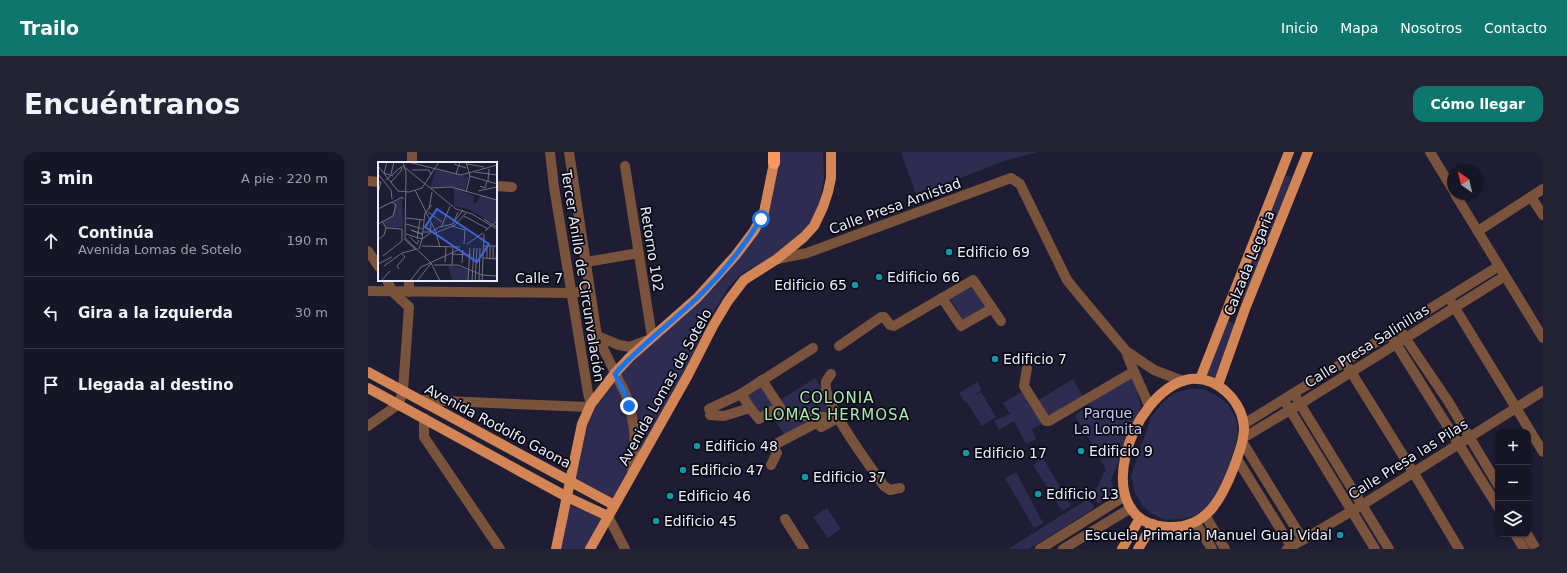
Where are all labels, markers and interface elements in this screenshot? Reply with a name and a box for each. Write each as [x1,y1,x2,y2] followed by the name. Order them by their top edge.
[20,17,79,39] text: Trailo
[1281,20,1318,36] text: Inicio
[1340,20,1378,36] text: Mapa
[1400,20,1462,36] text: Nosotros
[1484,20,1547,36] text: Contacto
[1413,86,1543,122] button: Cómo llegar
[24,88,240,121] text: Encuéntranos
[378,162,497,281] inset map
[1447,164,1483,200] north arrow
[40,168,93,188] text: 3 min
[558,168,608,383] street label: Tercer Anillo de Circunvalación
[241,171,328,186] text: A pie · 220 m
[827,175,963,237] street label: Calle Presa Amistad
[637,205,667,293] street label: Retorno 102
[1221,208,1277,318] street label: Calzada Legaria
[752,210,770,228] route start
[78,224,154,242] text: Continúa
[40,230,62,252] icon: ahead
[286,233,328,248] text: 190 m
[78,242,242,257] text: Avenida Lomas de Sotelo
[957,244,1030,260] place label: Edificio 69
[944,247,954,257] marker: Edificio 69
[887,269,960,285] place label: Edificio 66
[515,270,563,286] street label: Calle 7
[874,272,884,282] marker: Edificio 66
[774,277,847,293] place label: Edificio 65
[850,280,860,290] marker: Edificio 65
[1302,301,1432,391] street label: Calle Presa Salinillas
[40,302,62,324] icon: left
[78,304,233,322] text: Gira a la izquierda
[295,305,328,320] text: 30 m
[615,306,715,468] street label: Avenida Lomas de Sotelo
[1003,351,1067,367] place label: Edificio 7
[990,354,1000,364] marker: Edificio 7
[40,374,62,396] icon: arrive
[78,376,233,394] text: Llegada al destino
[422,381,574,471] street label: Avenida Rodolfo Gaona
[764,389,910,424] district label: COLONIA LOMAS HERMOSA
[620,397,638,415] route end
[1074,405,1142,437] park label: Parque La Lomita
[1345,416,1471,502] street label: Calle Presa las Pilas
[1495,429,1531,537] map controls
[1495,429,1531,465] button: +
[705,438,778,454] place label: Edificio 48
[692,441,702,451] marker: Edificio 48
[1089,443,1153,459] place label: Edificio 9
[974,445,1047,461] place label: Edificio 17
[1076,446,1086,456] marker: Edificio 9
[961,448,971,458] marker: Edificio 17
[691,462,764,478] place label: Edificio 47
[678,465,688,475] marker: Edificio 47
[1495,465,1531,501] button: −
[813,469,886,485] place label: Edificio 37
[800,472,810,482] marker: Edificio 37
[1046,486,1119,502] place label: Edificio 13
[678,488,751,504] place label: Edificio 46
[1033,489,1043,499] marker: Edificio 13
[665,491,675,501] marker: Edificio 46
[1495,501,1531,537] button: layers
[664,513,737,529] place label: Edificio 45
[651,516,661,526] marker: Edificio 45
[1085,527,1332,543] place label: Escuela Primaria Manuel Gual Vidal
[1335,530,1345,540] marker: Escuela Primaria Manuel Gual Vidal

